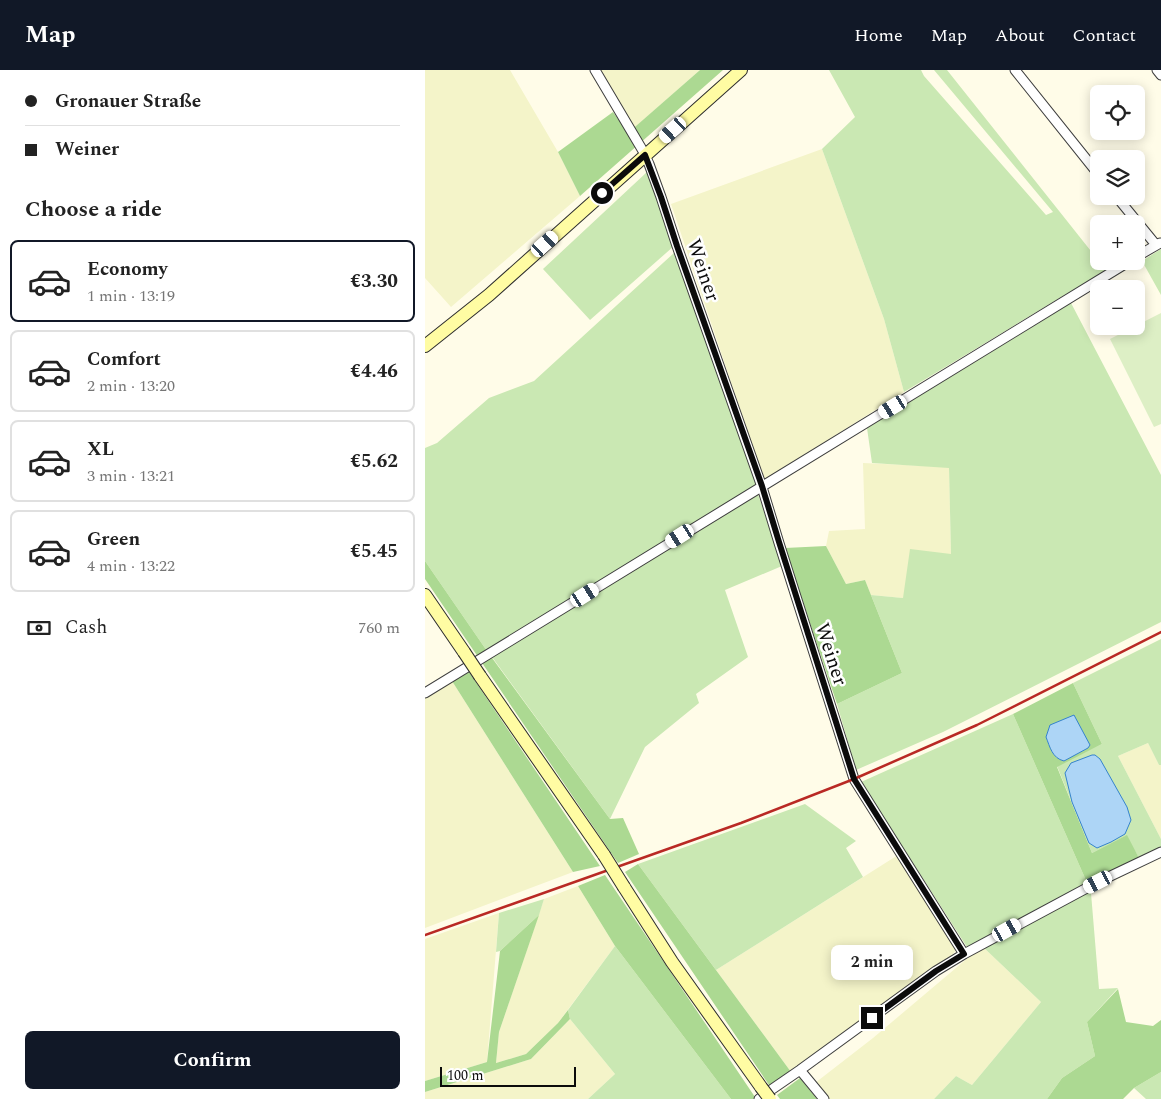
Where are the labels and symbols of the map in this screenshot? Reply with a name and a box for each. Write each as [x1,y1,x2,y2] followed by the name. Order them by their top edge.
[656,114,689,146] car
[591,182,613,204] route start
[528,228,561,260] car
[678,235,728,306] street label: Weiner
[876,393,909,421] car
[663,522,696,550] car
[568,581,601,609] car
[807,619,855,690] street label: Weiner
[1081,869,1114,895] car
[990,916,1023,944] car
[831,946,913,980] callout: 2 min
[861,1007,883,1029] route end
[440,1064,576,1087] scale bar

